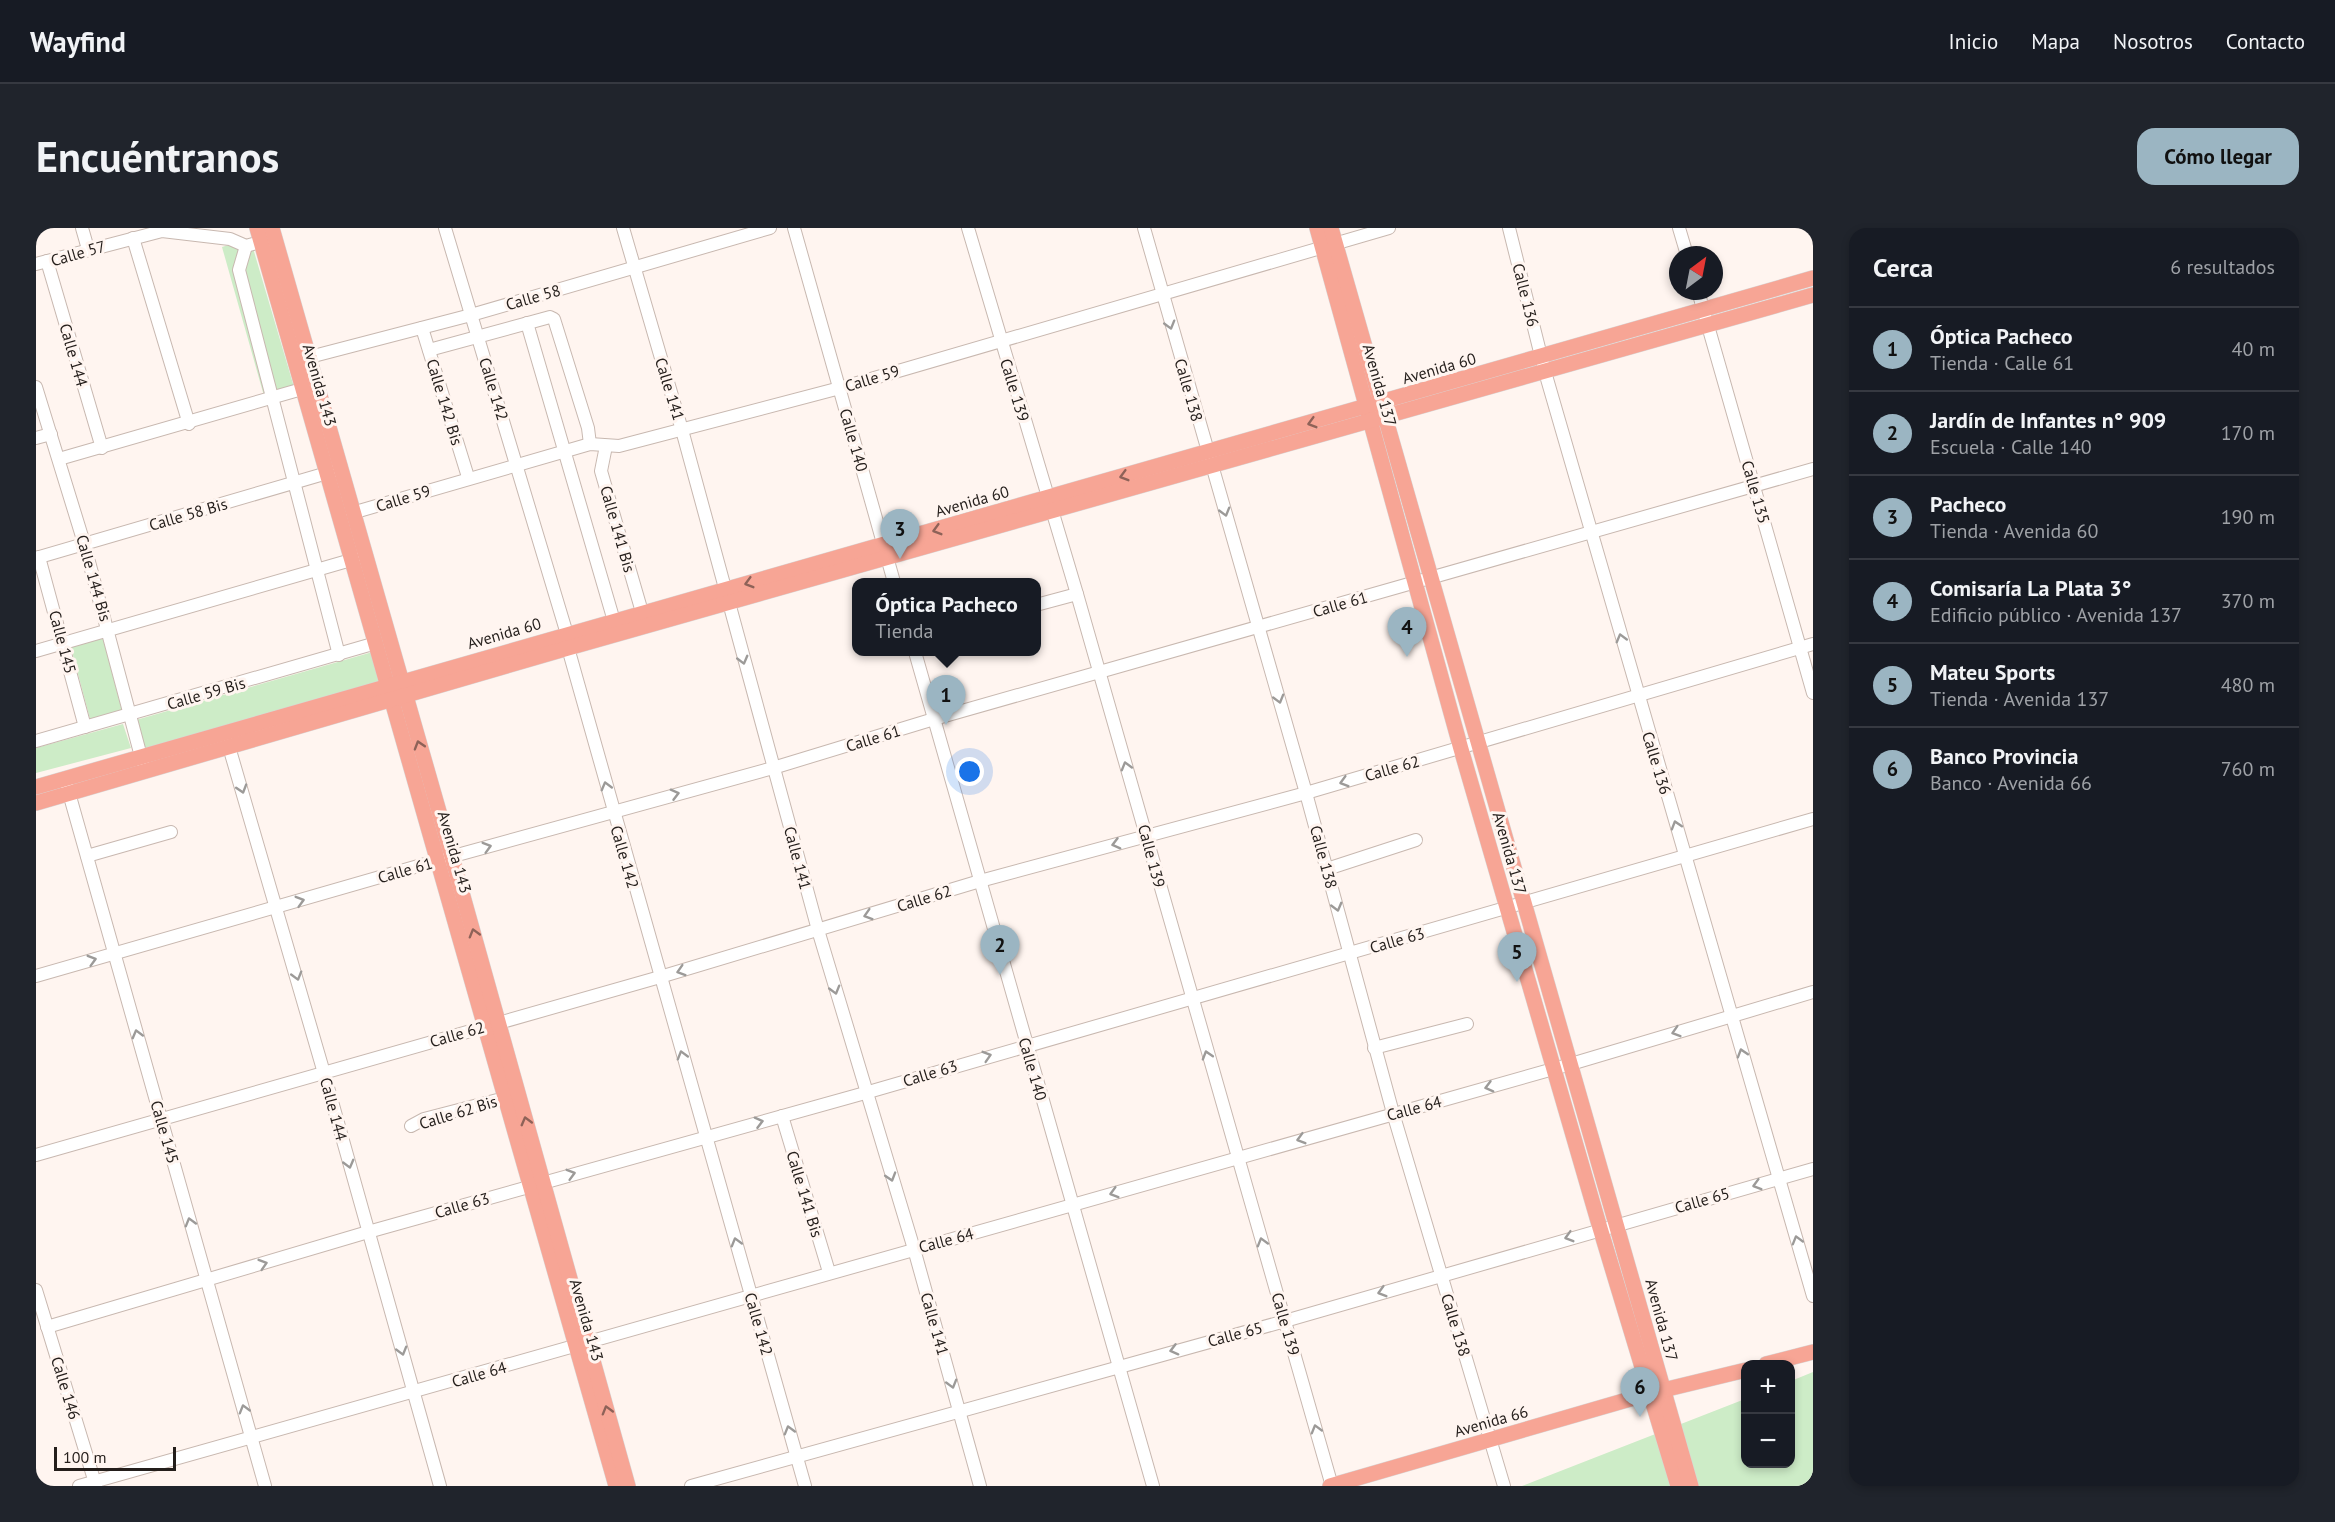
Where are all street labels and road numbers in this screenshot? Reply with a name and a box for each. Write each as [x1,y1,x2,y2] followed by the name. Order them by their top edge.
[48,236,108,270] street label: Calle 57
[1508,261,1544,329] street label: Calle 136
[503,280,563,314] street label: Calle 58
[55,321,93,389] street label: Calle 144
[299,342,341,428] street label: Avenida 143
[1359,342,1401,428] street label: Avenida 137
[1400,348,1478,388] street label: Avenida 60
[475,355,513,423] street label: Calle 142
[651,355,689,423] street label: Calle 141
[422,356,468,448] street label: Calle 142 Bis
[996,356,1034,424] street label: Calle 139
[1170,356,1208,424] street label: Calle 138
[842,360,902,396] street label: Calle 59
[835,406,873,474] street label: Calle 140
[1737,458,1775,526] street label: Calle 135
[373,480,433,516] street label: Calle 59
[933,481,1011,521] street label: Avenida 60
[596,483,640,575] street label: Calle 141 Bis
[146,493,230,535] street label: Calle 58 Bis
[72,532,116,624] street label: Calle 144 Bis
[1310,587,1370,621] street label: Calle 61
[45,608,81,676] street label: Calle 145
[465,613,543,653] street label: Avenida 60
[164,672,248,714] street label: Calle 59 Bis
[843,720,903,756] street label: Calle 61
[1638,729,1676,797] street label: Calle 136
[1362,751,1422,785] street label: Calle 62
[434,809,476,895] street label: Avenida 143
[1489,810,1531,896] street label: Avenida 137
[1134,822,1170,890] street label: Calle 139
[606,823,644,891] street label: Calle 142
[1306,823,1342,891] street label: Calle 138
[780,824,816,892] street label: Calle 141
[375,853,435,887] street label: Calle 61
[894,880,954,916] street label: Calle 62
[1367,923,1427,957] street label: Calle 63
[427,1017,487,1051] street label: Calle 62
[1014,1035,1052,1103] street label: Calle 140
[900,1055,960,1091] street label: Calle 63
[316,1075,352,1143] street label: Calle 144
[417,1091,500,1133] street label: Calle 62 Bis
[1384,1091,1444,1125] street label: Calle 64
[146,1098,184,1166] street label: Calle 145
[782,1148,828,1240] street label: Calle 141 Bis
[1672,1183,1732,1217] street label: Calle 65
[432,1188,492,1222] street label: Calle 63
[916,1223,976,1257] street label: Calle 64
[566,1277,608,1363] street label: Avenida 143
[1641,1277,1683,1363] street label: Avenida 137
[740,1290,778,1358] street label: Calle 142
[916,1290,954,1358] street label: Calle 141
[1267,1290,1305,1358] street label: Calle 139
[1437,1291,1475,1359] street label: Calle 138
[1205,1317,1265,1351] street label: Calle 65
[47,1354,85,1422] street label: Calle 146
[449,1357,509,1391] street label: Calle 64
[1452,1401,1530,1441] street label: Avenida 66

